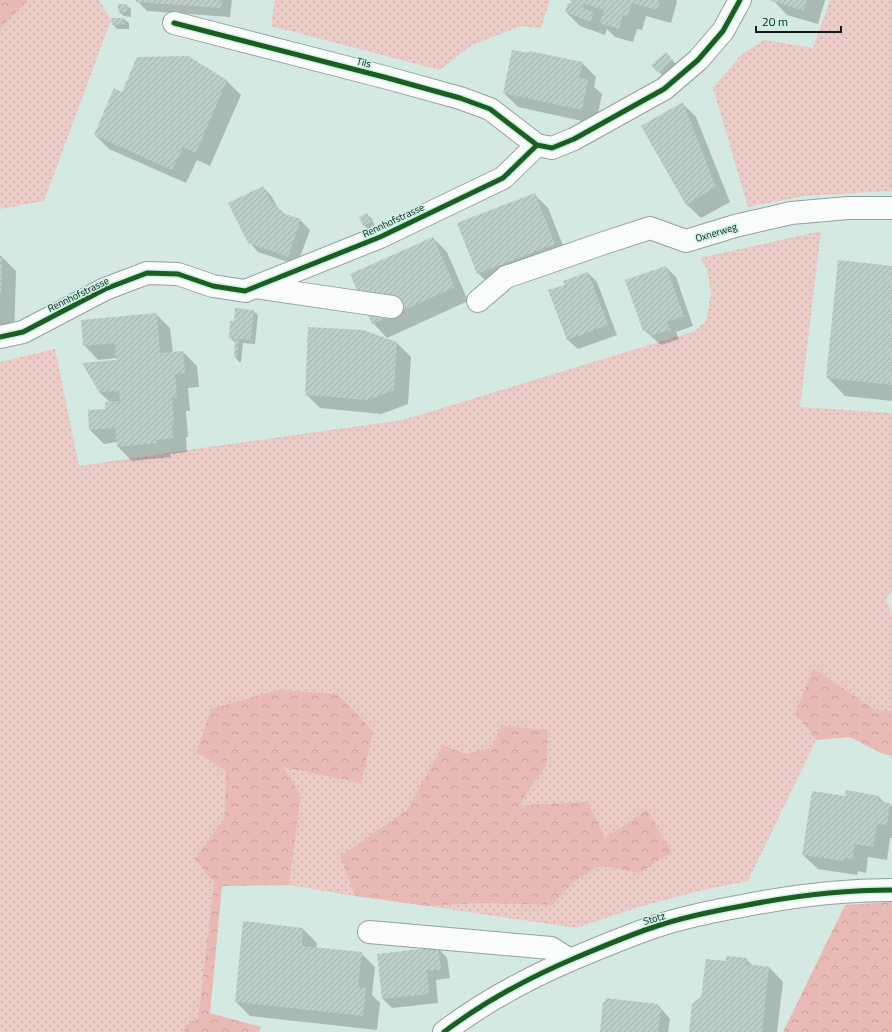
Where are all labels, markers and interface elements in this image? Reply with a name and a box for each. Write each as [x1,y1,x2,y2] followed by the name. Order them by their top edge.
[756,8,841,34] scale bar
[762,12,788,31] text: 20 m
[355,53,373,72] street label: Tils
[360,200,427,241] street label: Rennhofstrasse
[694,219,739,246] street label: Oxnerweg
[45,273,112,316] street label: Rennhofstrasse
[641,908,667,929] street label: Stotz

